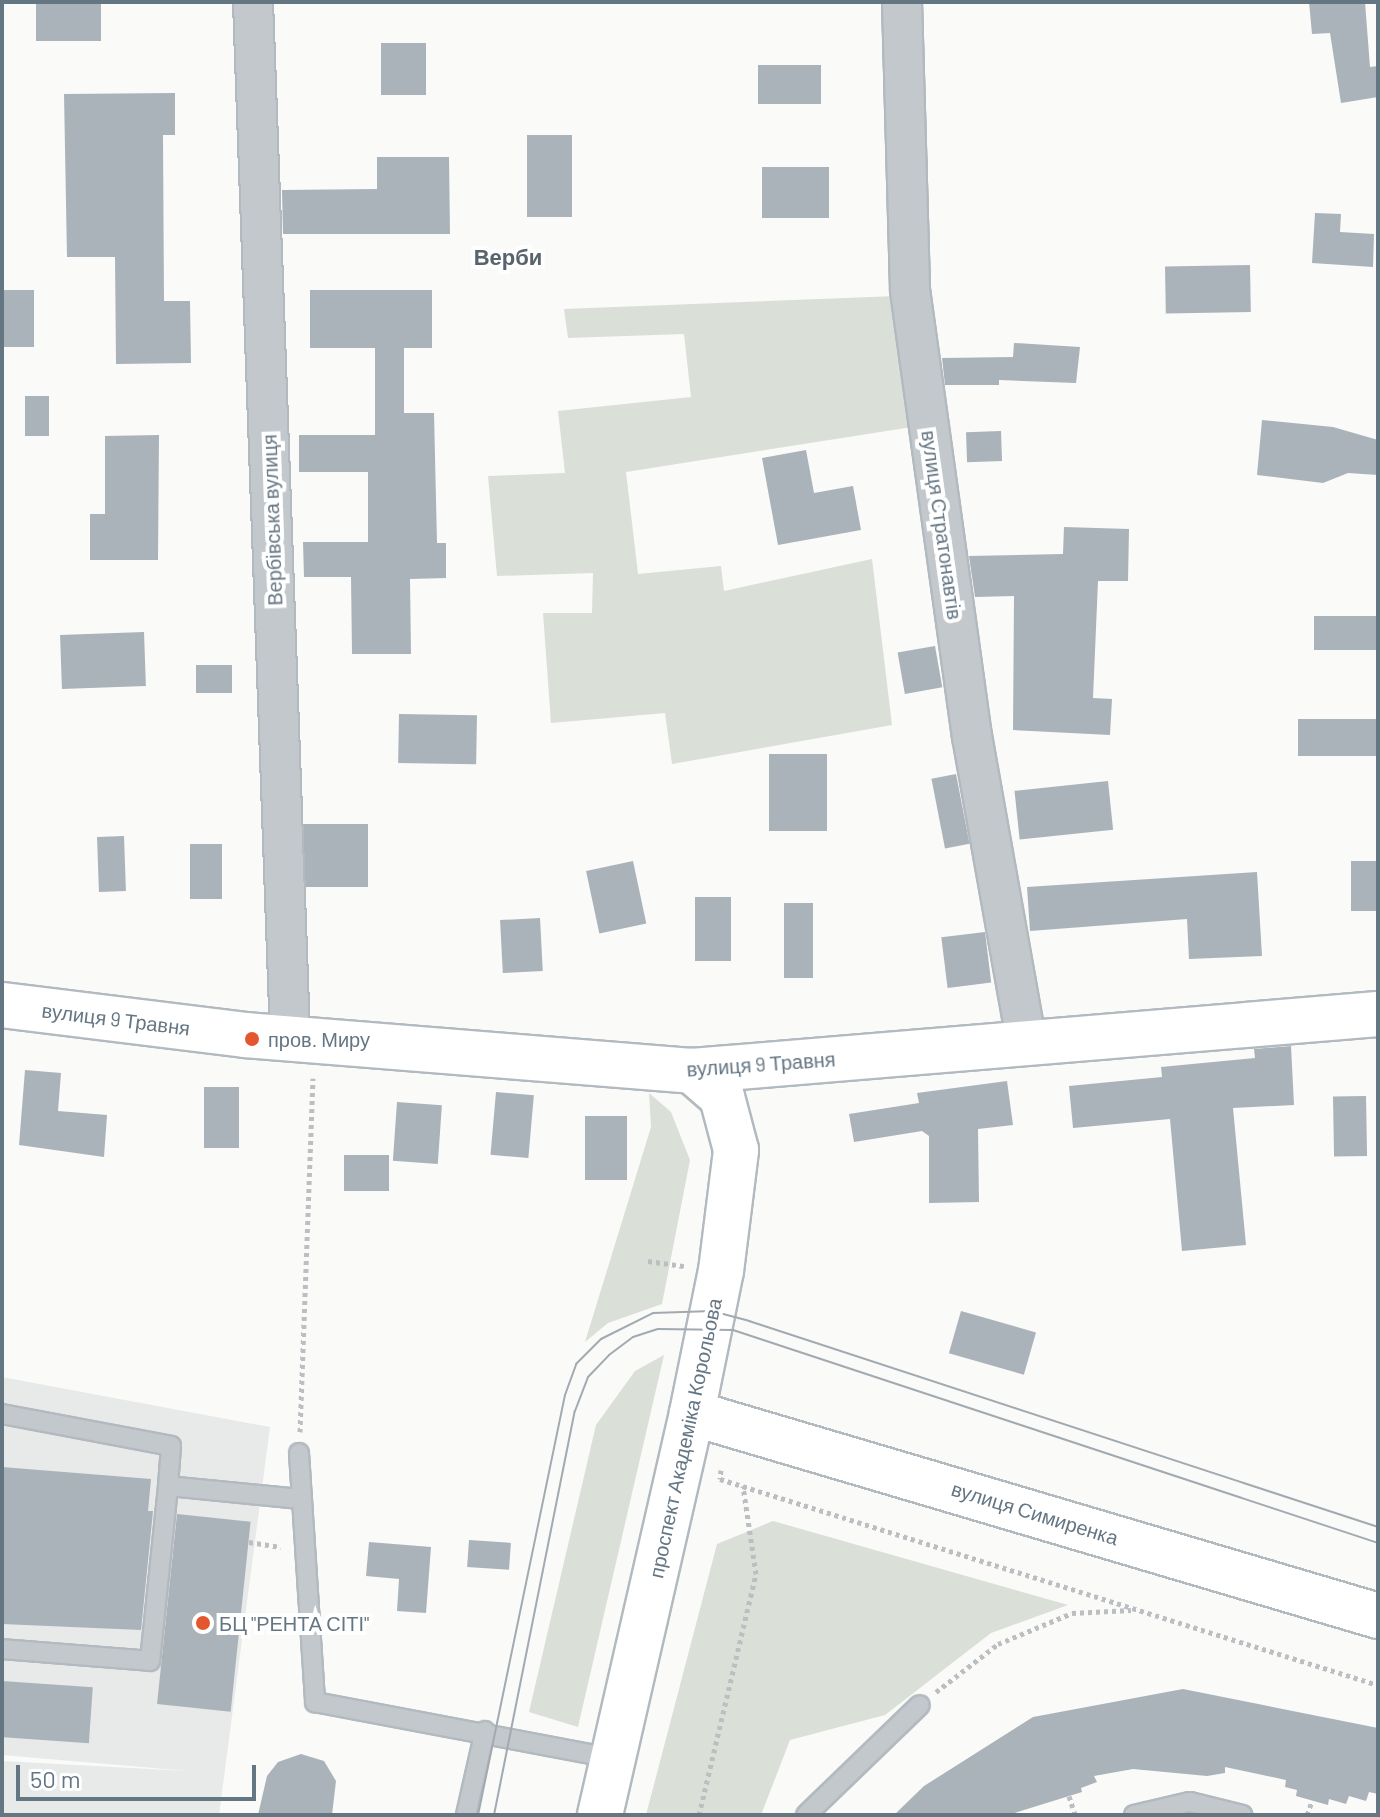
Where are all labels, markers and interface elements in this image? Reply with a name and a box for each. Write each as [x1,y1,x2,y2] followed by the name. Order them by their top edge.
[474,244,542,270] district label: Верби
[917,429,967,621] street label: вулиця Стратонавтів
[257,434,287,606] street label: Вербівська вулиця
[41,998,191,1040] street label: вулиця 9 Травня
[268,1027,370,1051] place label: пров. Миру
[243,1030,261,1048] marker: пров. Миру
[686,1047,836,1081] street label: вулиця 9 Травня
[644,1296,726,1580] street label: проспект Академіка Корольова
[949,1476,1121,1550] street label: вулиця Симиренка
[219,1611,369,1635] place label: БЦ "РЕНТА СІТІ"
[194,1614,212,1632] marker: БЦ "РЕНТА СІТІ"
[20,1749,260,1799] scale bar
[30,1764,81,1793] text: 50 m

